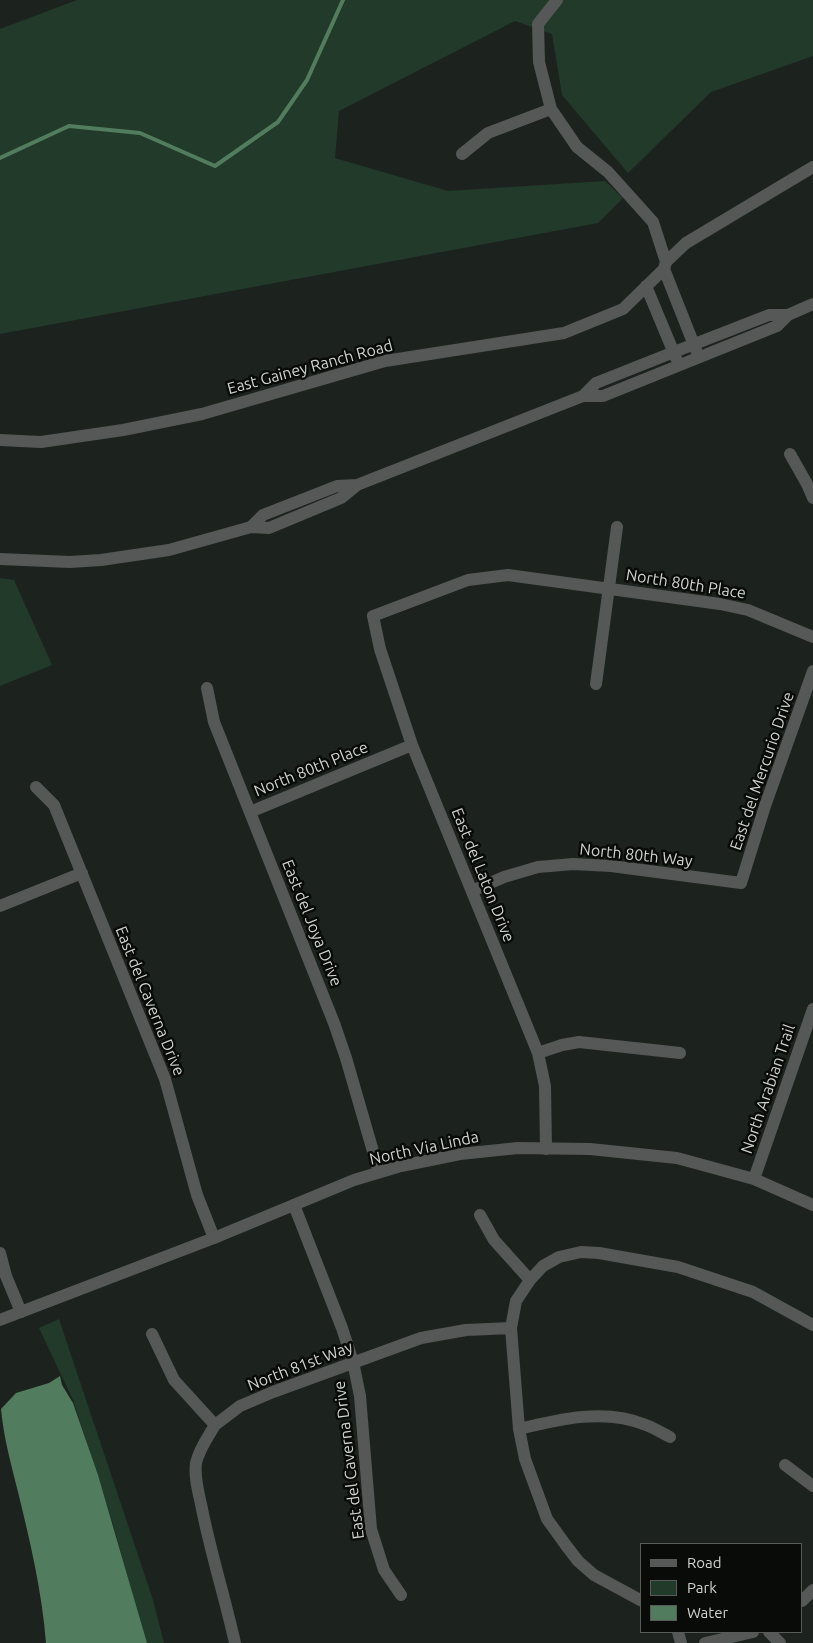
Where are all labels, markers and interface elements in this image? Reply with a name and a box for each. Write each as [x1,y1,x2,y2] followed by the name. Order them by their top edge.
[225,336,395,398] street label: East Gainey Ranch Road
[625,565,747,603] street label: North 80th Place
[726,689,798,853] street label: East del Mercurio Drive
[251,737,371,801] street label: North 80th Place
[447,805,519,945] street label: East del Laton Drive
[579,840,693,870] street label: North 80th Way
[278,857,346,989] street label: East del Joya Drive
[111,923,189,1079] street label: East del Caverna Drive
[737,1022,799,1156] street label: North Arabian Trail
[368,1127,480,1169] street label: North Via Linda
[245,1337,355,1395] street label: North 81st Way
[330,1380,368,1540] street label: East del Caverna Drive
[640,1543,803,1633] legend
[687,1554,722,1571] text: Road
[687,1579,717,1596] text: Park
[687,1604,728,1621] text: Water

